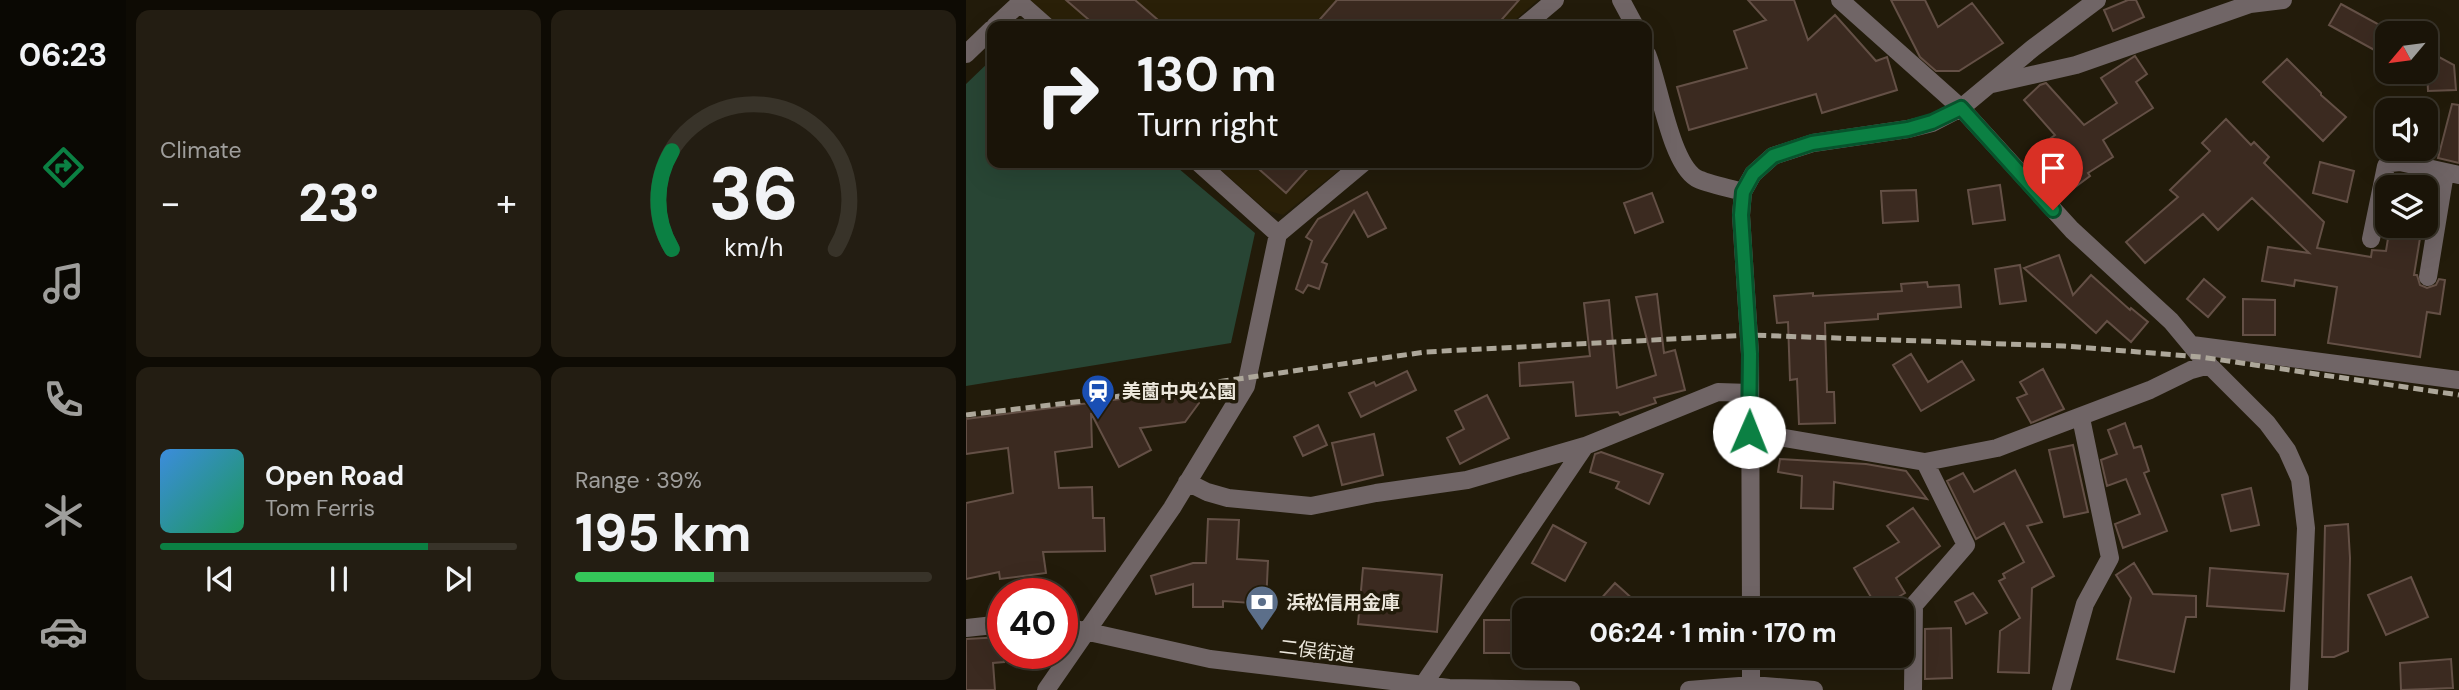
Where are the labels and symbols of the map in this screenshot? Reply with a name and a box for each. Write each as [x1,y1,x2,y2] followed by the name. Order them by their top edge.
[2375,21,2438,84] north arrow
[2023,138,2083,210] pin
[1079,372,1117,421] station icon: 美薗中央公園
[1122,379,1236,404] place label: 美薗中央公園
[1712,395,1786,469] position arrow
[987,578,1078,669] speed limit sign: 40
[1243,583,1281,632] bank icon: 浜松信用金庫
[1286,590,1400,615] place label: 浜松信用金庫
[1278,634,1356,668] street label: 二俣街道

